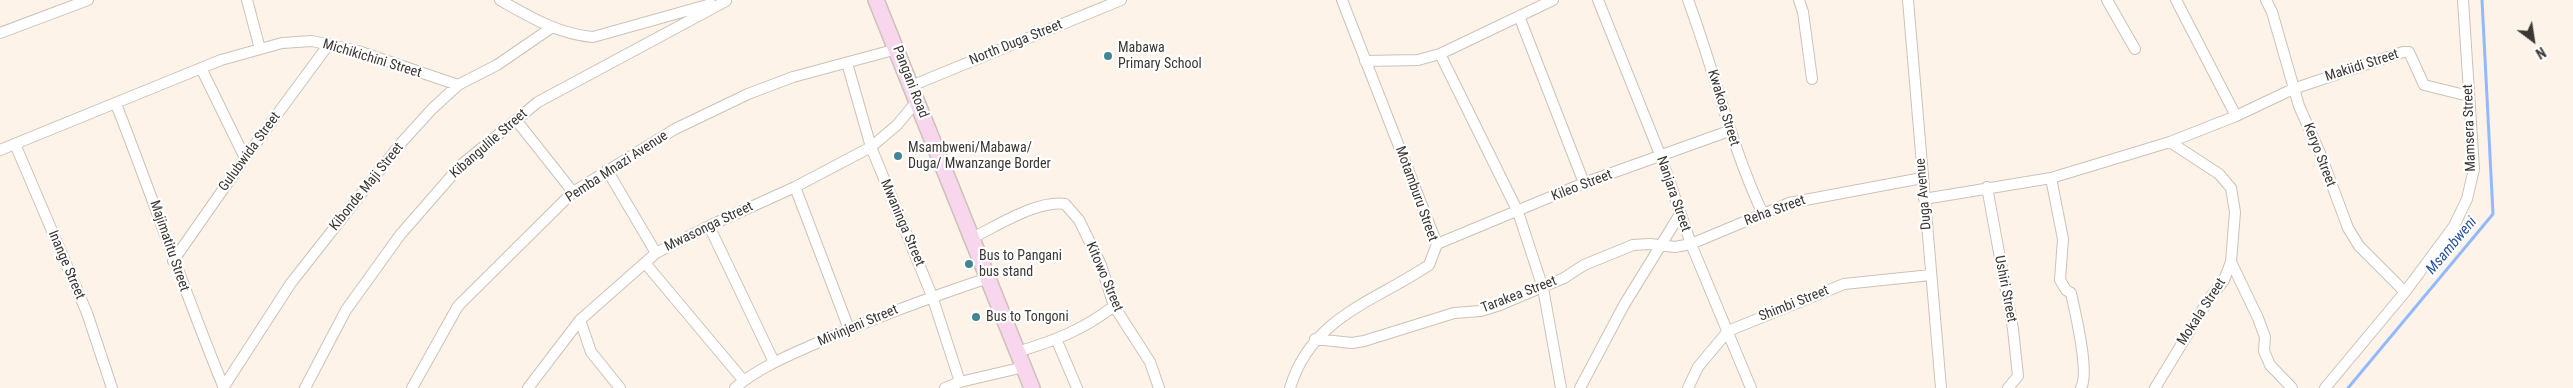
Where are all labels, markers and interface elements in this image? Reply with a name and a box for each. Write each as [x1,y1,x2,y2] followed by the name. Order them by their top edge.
[2508,15,2558,65] north arrow
[967,17,1065,69] street label: North Duga Street
[321,36,423,82] street label: Michikichini Street
[1118,40,1202,72] place label: Mabawa Primary School
[889,43,931,121] street label: Pangani Road
[2533,44,2549,62] text: N
[2323,46,2401,86] street label: Makiidi Street
[1102,50,1114,62] marker: Mabawa Primary School
[1703,68,1743,148] street label: Kwakoa Street
[2460,84,2480,172] street label: Mamsera Street
[447,106,531,182] street label: Kibangulile Street
[216,109,284,195] street label: Gulubwida Street
[2299,121,2339,189] street label: Keryo Street
[563,128,671,206] street label: Pemba Mnazi Avenue
[327,140,407,234] street label: Kibonde Maji Street
[908,140,1051,172] place label: Msambweni/Mabawa/ Duga/ Mwanzange Border
[1391,144,1441,244] street label: Motamburu Street
[892,150,904,162] marker: Msambweni/Mabawa/ Duga/ Mwanzange Border
[1652,154,1694,234] street label: Nanjara Street
[1912,157,1936,231] street label: Duga Avenue
[1549,167,1615,205] street label: Kileo Street
[876,177,928,269] street label: Mwaninga Street
[1742,192,1808,230] street label: Reha Street
[146,198,192,294] street label: Majimatitu Street
[662,198,756,256] street label: Mwasonga Street
[2423,214,2481,278] water label: Msambweni
[44,228,88,302] street label: Inange Street
[1082,240,1126,314] street label: Kitowo Street
[979,248,1062,280] place label: Bus to Pangani bus stand
[1990,254,2020,324] street label: Ushiri Street
[963,258,975,270] marker: Bus to Pangani bus stand
[1479,273,1559,317] street label: Tarakea Street
[2174,275,2230,349] street label: Mokala Street
[1757,282,1831,326] street label: Shimbi Street
[815,302,901,350] street label: Mivinjeni Street
[986,309,1069,325] place label: Bus to Tongoni
[970,311,982,323] marker: Bus to Tongoni

